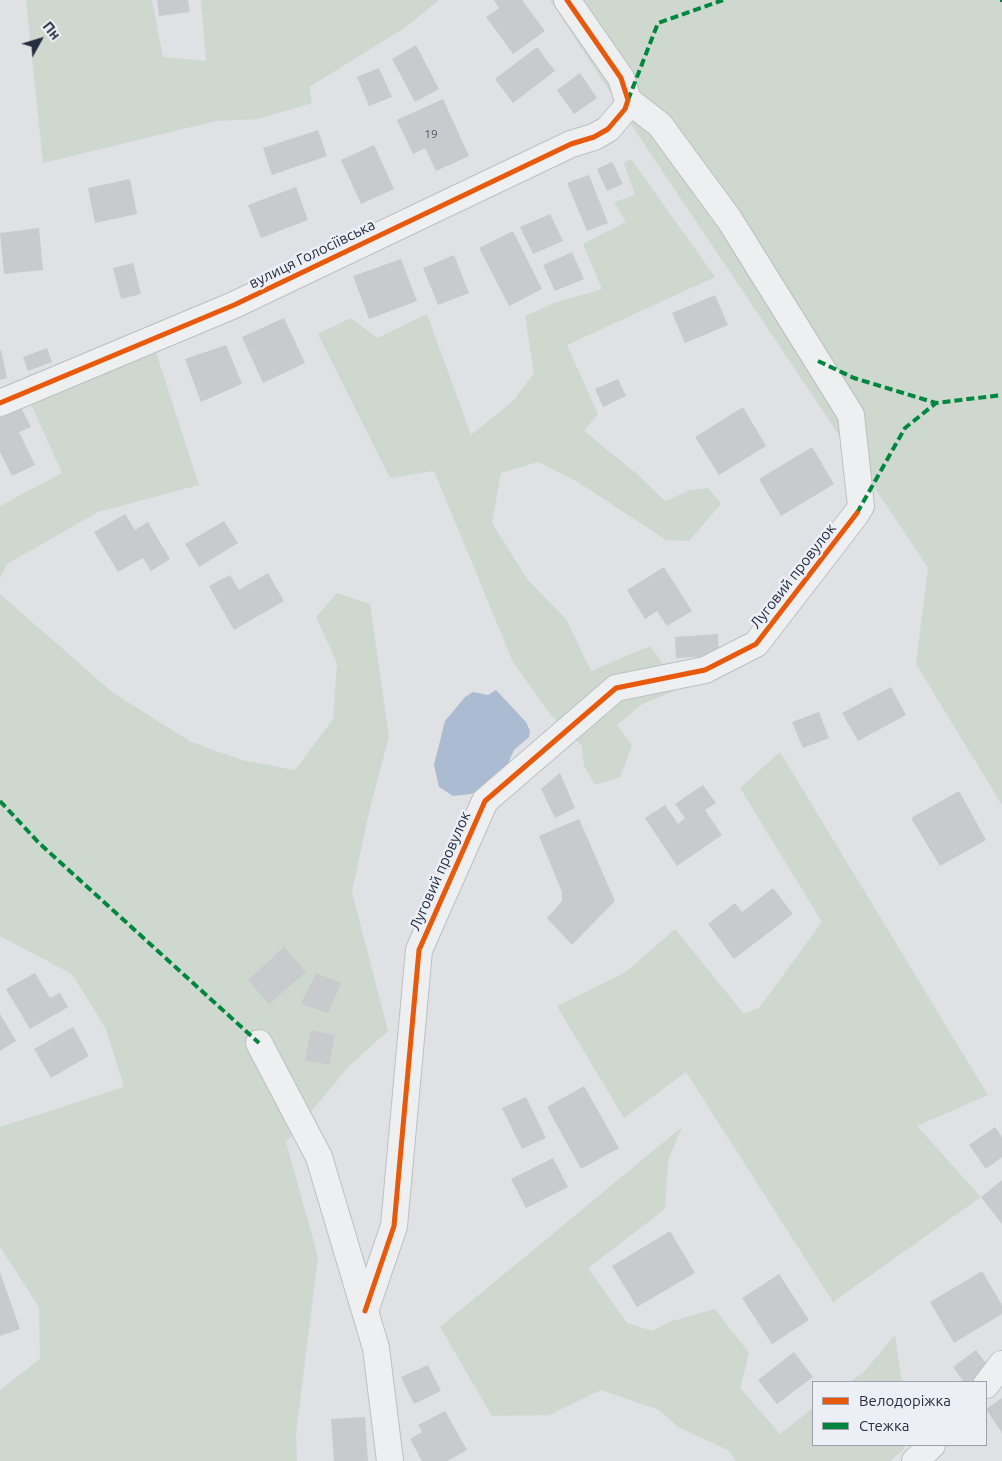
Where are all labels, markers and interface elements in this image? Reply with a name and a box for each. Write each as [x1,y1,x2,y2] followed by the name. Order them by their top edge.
[15,15,65,65] north arrow
[40,18,64,43] text: Пн
[424,127,438,141] house number: 19
[246,216,378,292] street label: вулиця Голосіївська
[746,520,840,632] street label: Луговий провулок
[406,809,474,933] street label: Луговий провулок
[812,1381,987,1446] legend
[859,1392,951,1409] text: Велодоріжка
[859,1417,909,1434] text: Стежка

